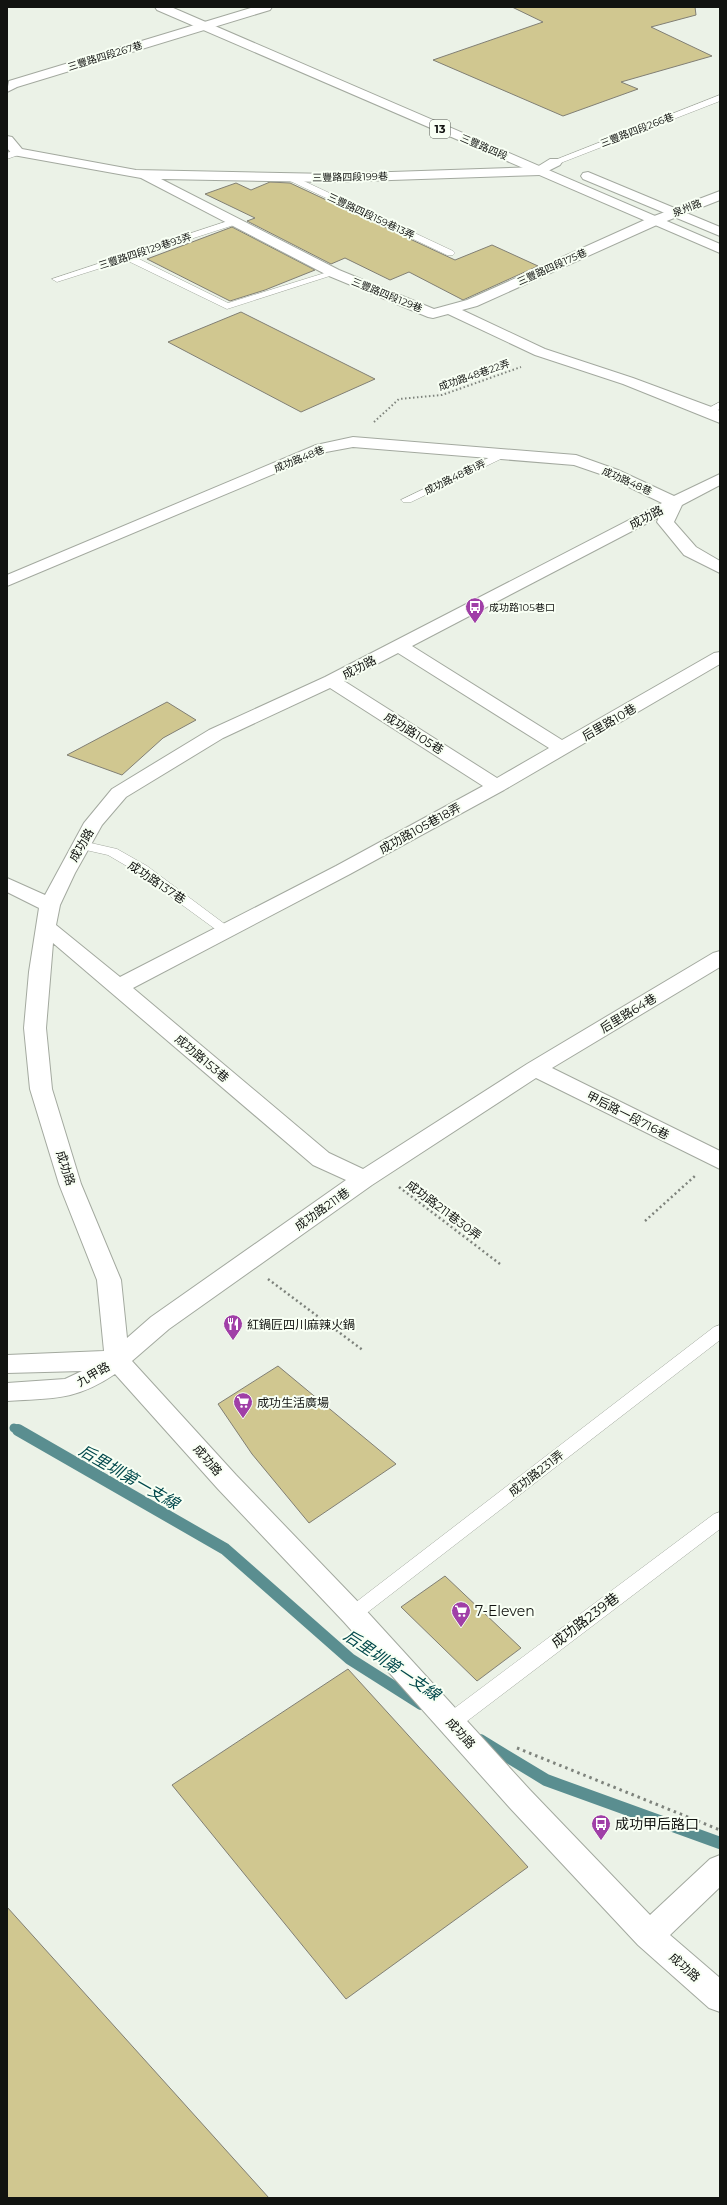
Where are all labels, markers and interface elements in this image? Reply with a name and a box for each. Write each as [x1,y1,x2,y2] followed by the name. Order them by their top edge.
[66,38,144,74] street label: 三豐路四段267巷
[598,110,676,150] street label: 三豐路四段266巷
[430,120,450,138] road number: 13
[458,131,510,163] street label: 三豐路四段
[312,170,388,184] street label: 三豐路四段199巷
[325,190,417,242] street label: 三豐路四段159巷13弄
[671,197,703,219] street label: 泉州路
[97,230,193,272] street label: 三豐路四段129巷93弄
[515,246,589,288] street label: 三豐路四段175巷
[350,275,424,315] street label: 三豐路四段129巷
[437,357,511,393] street label: 成功路48巷22弄
[272,443,326,475] street label: 成功路48巷
[422,457,488,497] street label: 成功路48巷1弄
[600,464,654,498] street label: 成功路48巷
[627,502,665,532] street label: 成功路
[464,596,486,624] bus stop icon: 成功路105巷口
[489,601,555,614] place label: 成功路105巷口
[340,652,378,682] street label: 成功路
[579,700,639,744] street label: 后里路10巷
[382,709,446,757] street label: 成功路105巷
[377,799,463,857] street label: 成功路105巷18弄
[66,826,96,864] street label: 成功路
[125,857,189,907] street label: 成功路137巷
[597,990,659,1036] street label: 后里路64巷
[172,1031,232,1085] street label: 成功路153巷
[584,1088,672,1142] street label: 甲后路一段716巷
[53,1149,79,1187] street label: 成功路
[403,1177,485,1243] street label: 成功路211巷30弄
[292,1185,352,1233] street label: 成功路211巷
[222,1313,244,1341] restaurant icon: 紅鍋匠四川麻辣火鍋
[247,1317,355,1332] place label: 紅鍋匠四川麻辣火鍋
[74,1359,112,1389] street label: 九甲路
[232,1391,254,1419] supermarket icon: 成功生活廣場
[257,1395,329,1410] place label: 成功生活廣場
[76,1441,184,1514] water label: 后里圳第一支線
[191,1441,225,1479] street label: 成功路
[505,1447,567,1499] street label: 成功路231弄
[547,1589,623,1651] street label: 成功路239巷
[450,1600,472,1628] supermarket icon: 7-Eleven
[475,1602,535,1620] place label: 7-Eleven
[340,1626,445,1705] water label: 后里圳第一支線
[443,1715,479,1751] street label: 成功路
[590,1813,612,1841] bus stop icon: 成功甲后路口
[615,1815,699,1833] place label: 成功甲后路口
[667,1949,703,1985] street label: 成功路

